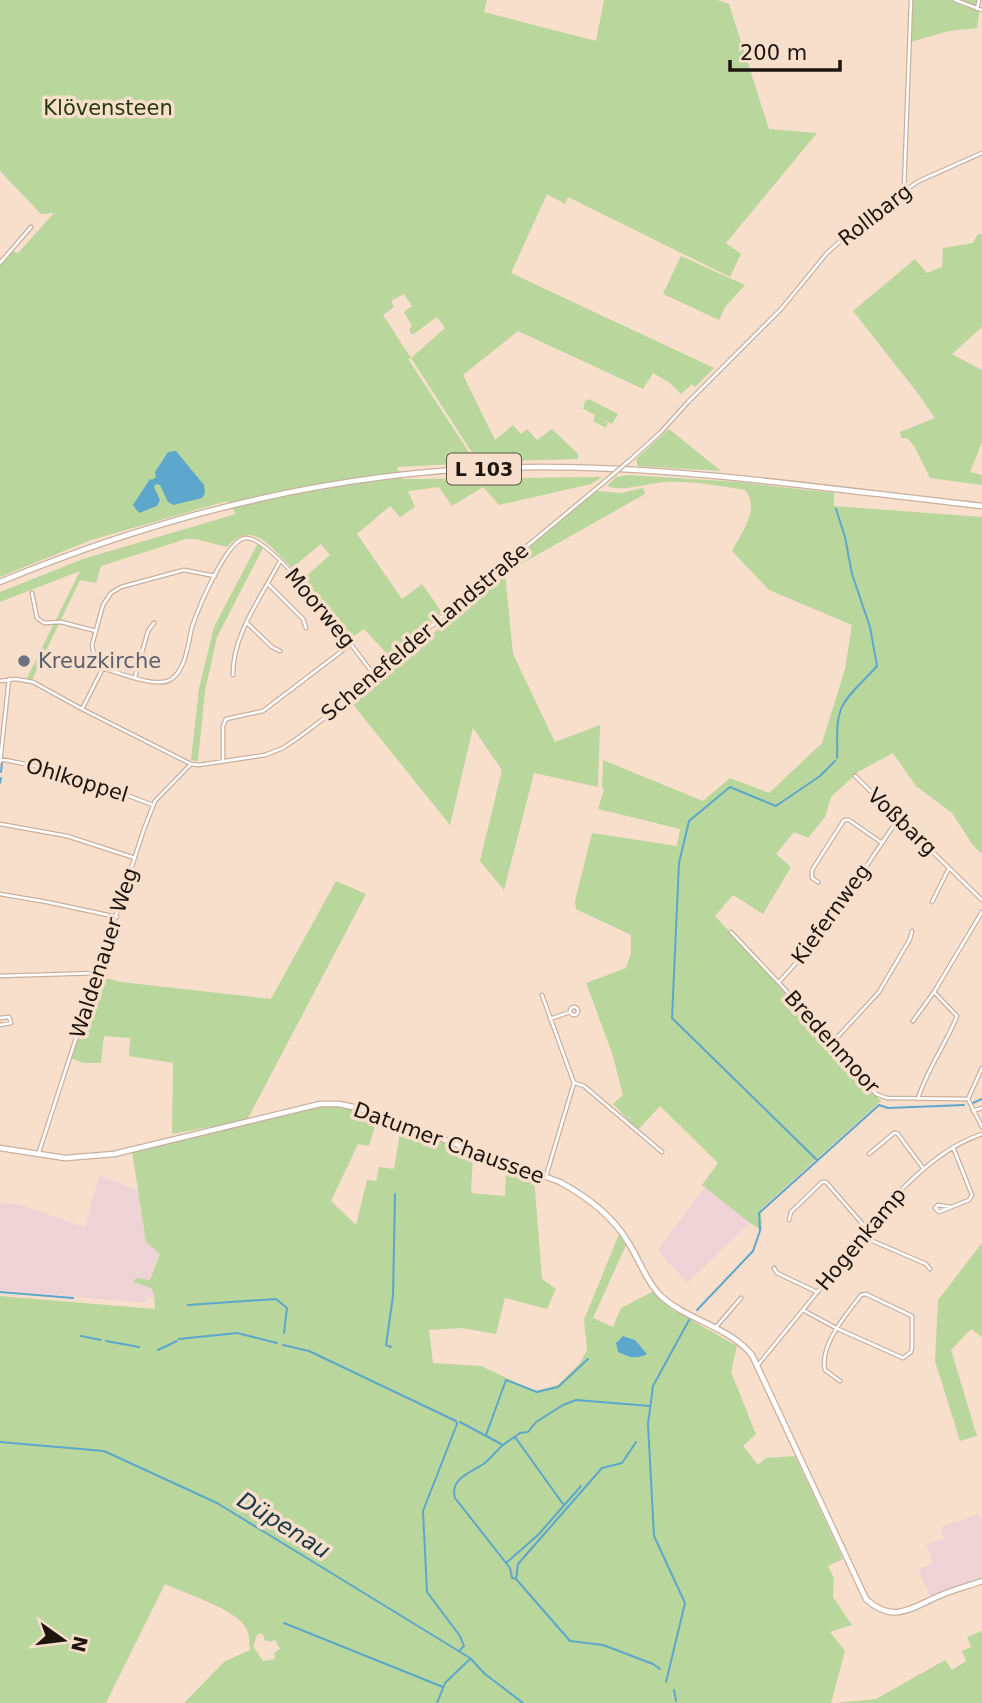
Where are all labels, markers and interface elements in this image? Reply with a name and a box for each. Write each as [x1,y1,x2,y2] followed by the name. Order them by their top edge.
[730,28,840,72] scale bar
[740,41,807,65] text: 200 m
[43,96,173,120] park label: Klövensteen
[834,179,916,251] street label: Rollbarg
[447,454,521,484] road number: L 103
[317,538,533,726] street label: Schenefelder Landstraße
[280,564,360,652] street label: Moorweg
[38,649,161,673] place label: Kreuzkirche
[16,653,32,669] marker: Kreuzkirche
[23,753,131,807] street label: Ohlkoppel
[863,783,941,861] street label: Voßbarg
[787,859,875,969] street label: Kiefernweg
[65,865,143,1041] street label: Waldenauer Weg
[780,986,885,1099] street label: Bredenmoor
[350,1097,548,1189] street label: Datumer Chaussee
[811,1183,911,1295] street label: Hogenkamp
[233,1486,335,1564] water label: Düpenau
[28,1605,98,1675] north arrow
[67,1634,92,1654] text: N

